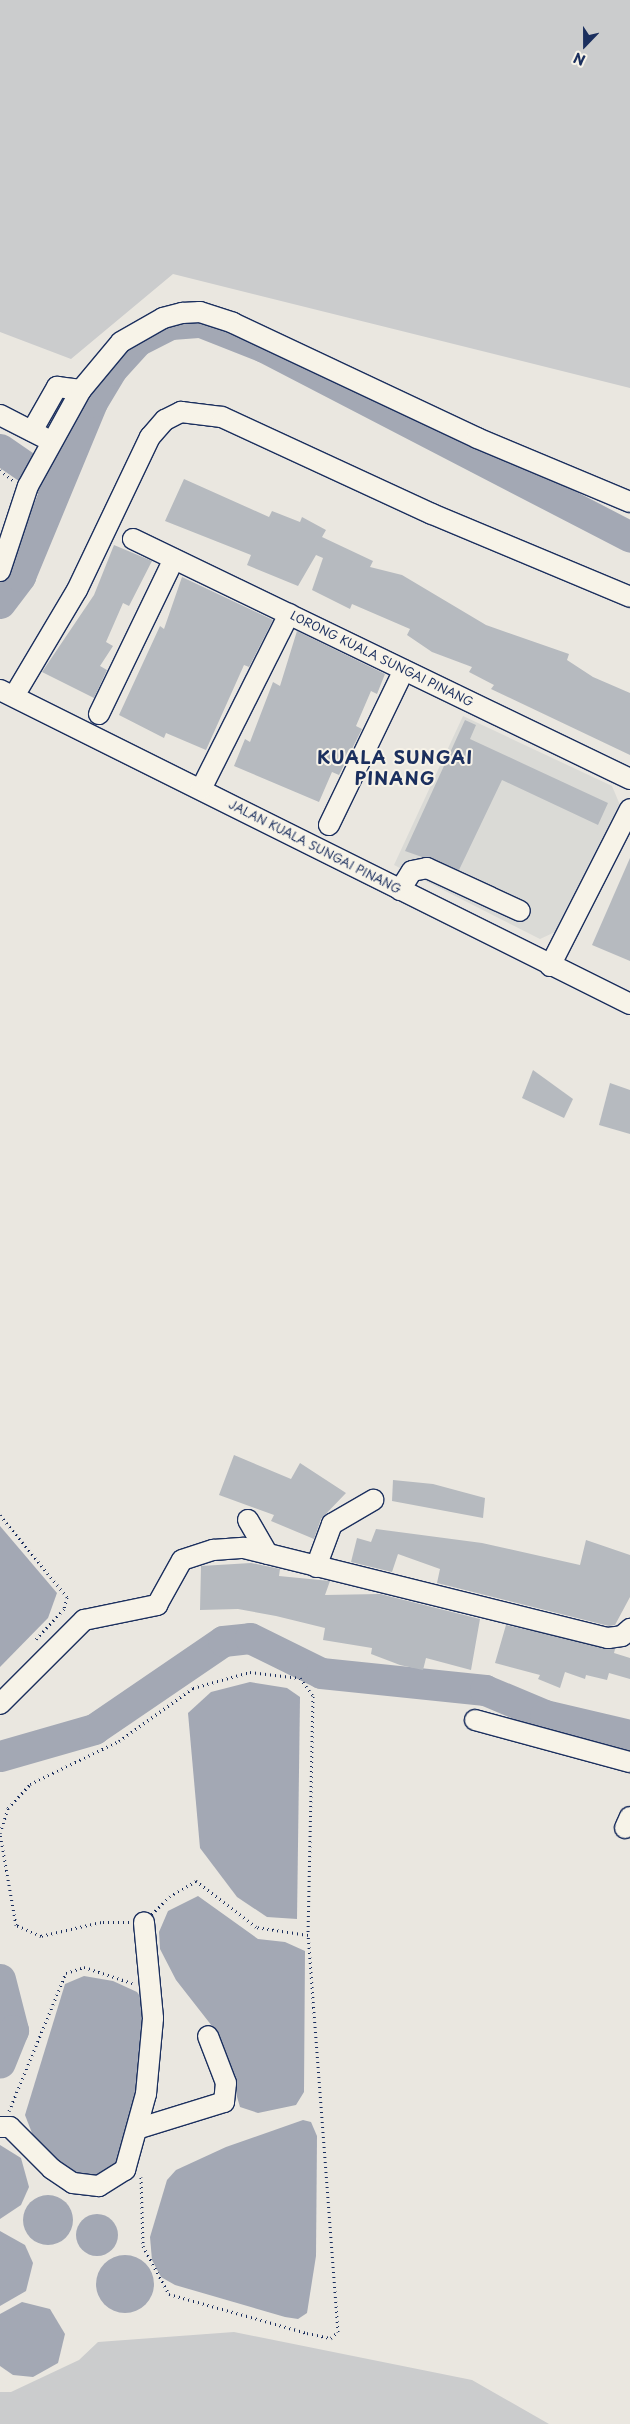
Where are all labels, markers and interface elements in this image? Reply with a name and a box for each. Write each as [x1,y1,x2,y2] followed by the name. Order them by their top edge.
[560,20,610,70] north arrow
[570,48,588,71] text: N
[287,608,477,710] street label: LORONG KUALA SUNGAI PINANG
[315,747,475,790] district label: KUALA SUNGAI PINANG
[226,797,404,897] street label: JALAN KUALA SUNGAI PINANG

